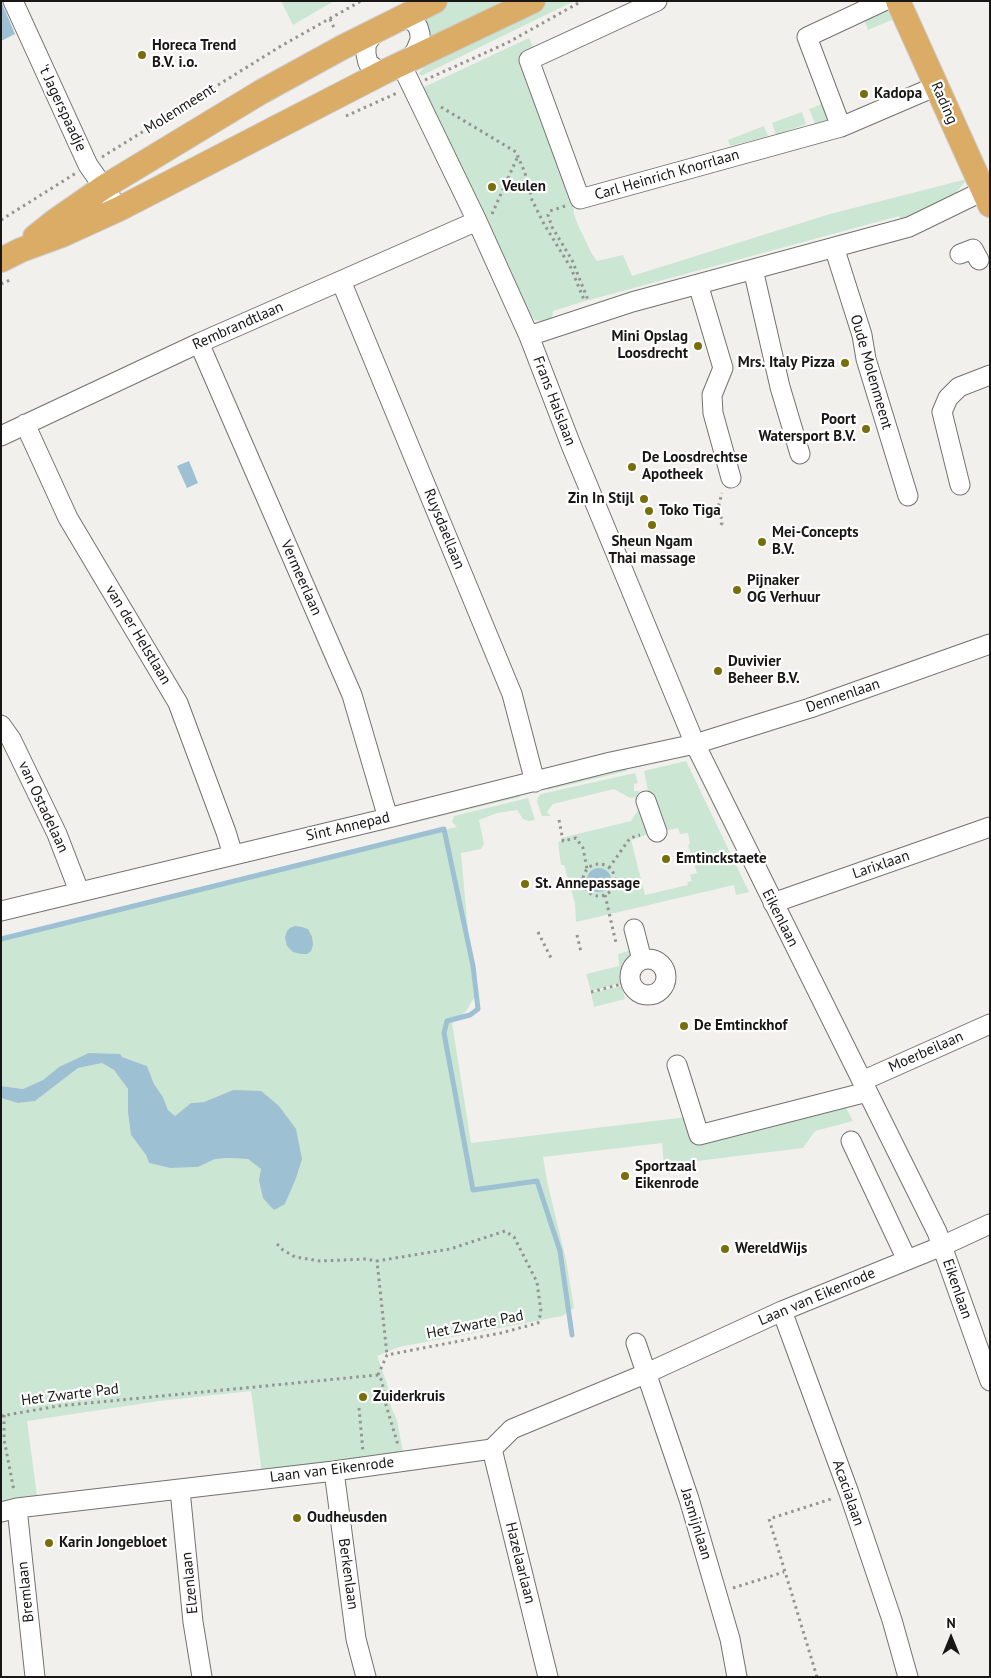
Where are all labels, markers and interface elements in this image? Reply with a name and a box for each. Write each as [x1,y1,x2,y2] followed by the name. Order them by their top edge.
[152,37,236,72] place label: Horeca Trend B.V. i.o.
[136,49,148,61] marker: Horeca Trend B.V. i.o.
[34,62,90,154] street label: 't Jagerspaadje
[927,79,961,127] street label: Rading
[141,80,219,138] street label: Molenmeent
[874,85,922,103] place label: Kadopa
[858,88,870,100] marker: Kadopa
[592,146,742,204] street label: Carl Heinrich Knorrlaan
[502,178,546,196] place label: Veulen
[486,181,498,193] marker: Veulen
[190,298,286,354] street label: Rembrandtlaan
[846,312,896,432] street label: Oude Molenmeent
[612,328,688,363] place label: Mini Opslag Loosdrecht
[692,340,704,352] marker: Mini Opslag Loosdrecht
[529,354,579,448] street label: Frans Halslaan
[738,354,835,372] place label: Mrs. Italy Pizza
[839,357,851,369] marker: Mrs. Italy Pizza
[758,411,856,446] place label: Poort Watersport B.V.
[860,423,872,435] marker: Poort Watersport B.V.
[642,449,747,484] place label: De Loosdrechtse Apotheek
[626,461,638,473] marker: De Loosdrechtse Apotheek
[420,486,468,572] street label: Ruysdaellaan
[568,490,634,508] place label: Zin In Stijl
[638,493,650,505] marker: Zin In Stijl
[659,502,721,520] place label: Toko Tiga
[643,505,655,517] marker: Toko Tiga
[646,519,658,531] marker: Sheun Ngam Thai massage
[772,524,859,559] place label: Mei-Concepts B.V.
[608,533,696,568] place label: Sheun Ngam Thai massage
[756,536,768,548] marker: Mei-Concepts B.V.
[276,538,326,618] street label: Vermeerlaan
[747,572,820,607] place label: Pijnaker OG Verhuur
[101,582,175,688] street label: van der Helstlaan
[731,584,743,596] marker: Pijnaker OG Verhuur
[728,653,800,688] place label: Duvivier Beheer B.V.
[712,665,724,677] marker: Duvivier Beheer B.V.
[804,675,882,717] street label: Dennenlaan
[14,758,72,856] street label: van Ostadelaan
[304,809,392,845] street label: Sint Annepad
[850,847,912,883] street label: Larixlaan
[676,850,767,868] place label: Emtinckstaete
[660,853,672,865] marker: Emtinckstaete
[535,875,640,893] place label: St. Annepassage
[519,878,531,890] marker: St. Annepassage
[758,886,802,950] street label: Eikenlaan
[694,1017,787,1035] place label: De Emtinckhof
[678,1020,690,1032] marker: De Emtinckhof
[886,1028,966,1076] street label: Moerbeilaan
[635,1158,699,1193] place label: Sportzaal Eikenrode
[619,1170,631,1182] marker: Sportzaal Eikenrode
[735,1240,807,1258] place label: WereldWijs
[719,1243,731,1255] marker: WereldWijs
[938,1257,976,1321] street label: Eikenlaan
[756,1264,878,1330] street label: Laan van Eikenrode
[425,1307,525,1343] street label: Het Zwarte Pad
[20,1380,120,1410] street label: Het Zwarte Pad
[373,1388,445,1406] place label: Zuiderkruis
[357,1391,369,1403] marker: Zuiderkruis
[269,1453,395,1487] street label: Laan van Eikenrode
[828,1458,868,1528] street label: Acacialaan
[677,1486,715,1562] street label: Jasmijnlaan
[307,1509,387,1527] place label: Oudheusden
[291,1512,303,1524] marker: Oudheusden
[501,1520,539,1606] street label: Hazelaarlaan
[59,1534,167,1552] place label: Karin Jongebloet
[43,1537,55,1549] marker: Karin Jongebloet
[334,1537,362,1611] street label: Berkenlaan
[178,1551,202,1615] street label: Elzenlaan
[14,1561,38,1623] street label: Bremlaan
[926,1613,976,1663] north arrow
[946,1614,956,1632] text: N

